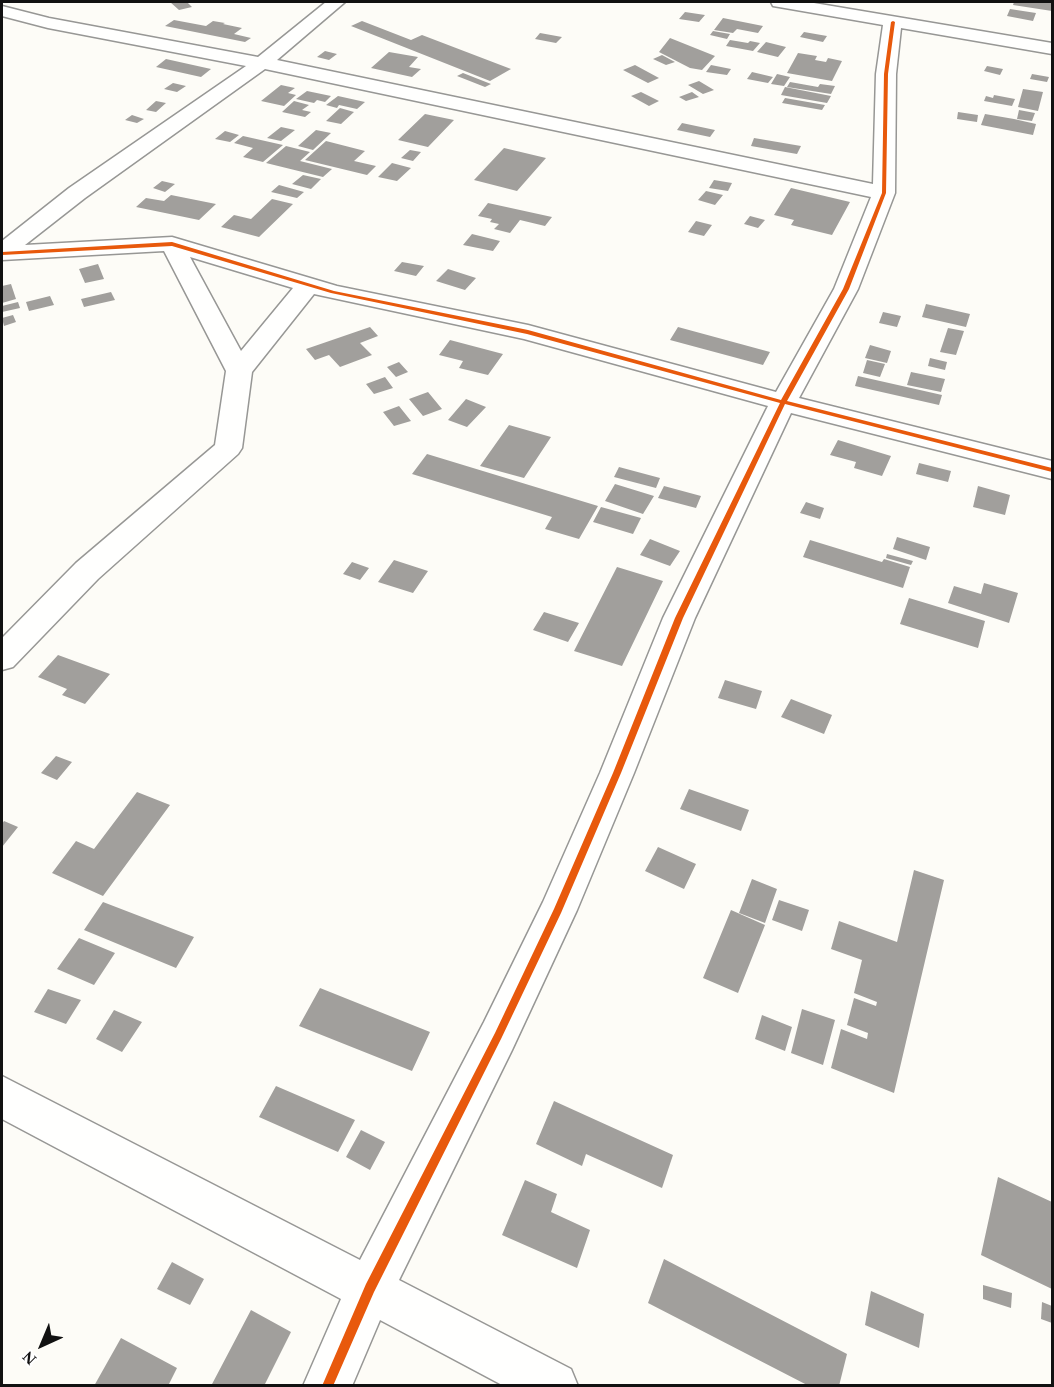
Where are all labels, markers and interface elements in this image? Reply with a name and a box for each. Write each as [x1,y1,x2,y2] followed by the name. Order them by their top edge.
[12,1315,72,1375] north arrow
[19,1348,39,1368] text: N

